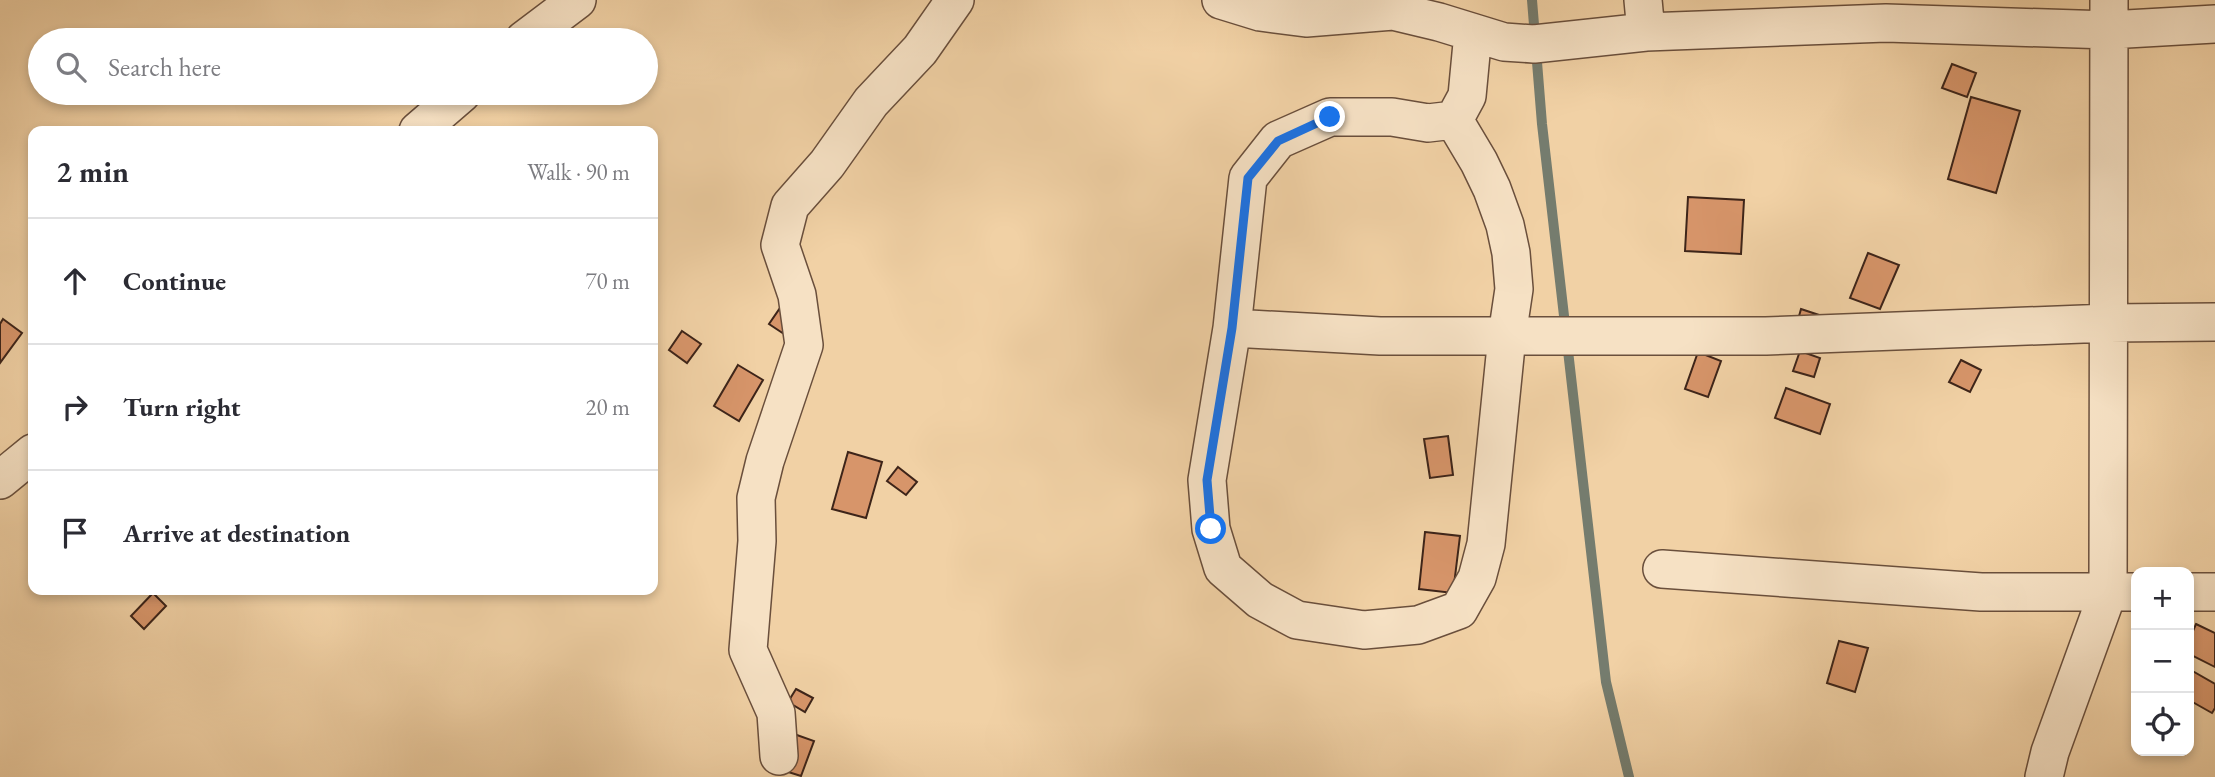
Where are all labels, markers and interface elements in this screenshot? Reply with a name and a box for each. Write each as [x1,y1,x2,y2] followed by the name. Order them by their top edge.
[28,28,658,105] search box
[52,48,90,86] icon: search
[108,50,221,84] text: Search here
[1314,101,1345,132] route end
[56,152,129,191] text: 2 min
[527,157,630,187] text: Walk · 90 m
[56,262,94,300] icon: ahead
[123,264,226,298] text: Continue
[585,266,630,296] text: 70 m
[56,388,94,426] icon: right
[123,390,241,424] text: Turn right
[585,392,630,422] text: 20 m
[1195,513,1226,544] route start
[56,514,94,552] icon: arrive
[123,516,350,550] text: Arrive at destination
[2131,567,2194,756] map controls
[2131,567,2194,630] button: +
[2131,630,2194,693] button: −
[2131,693,2194,756] button: locate

